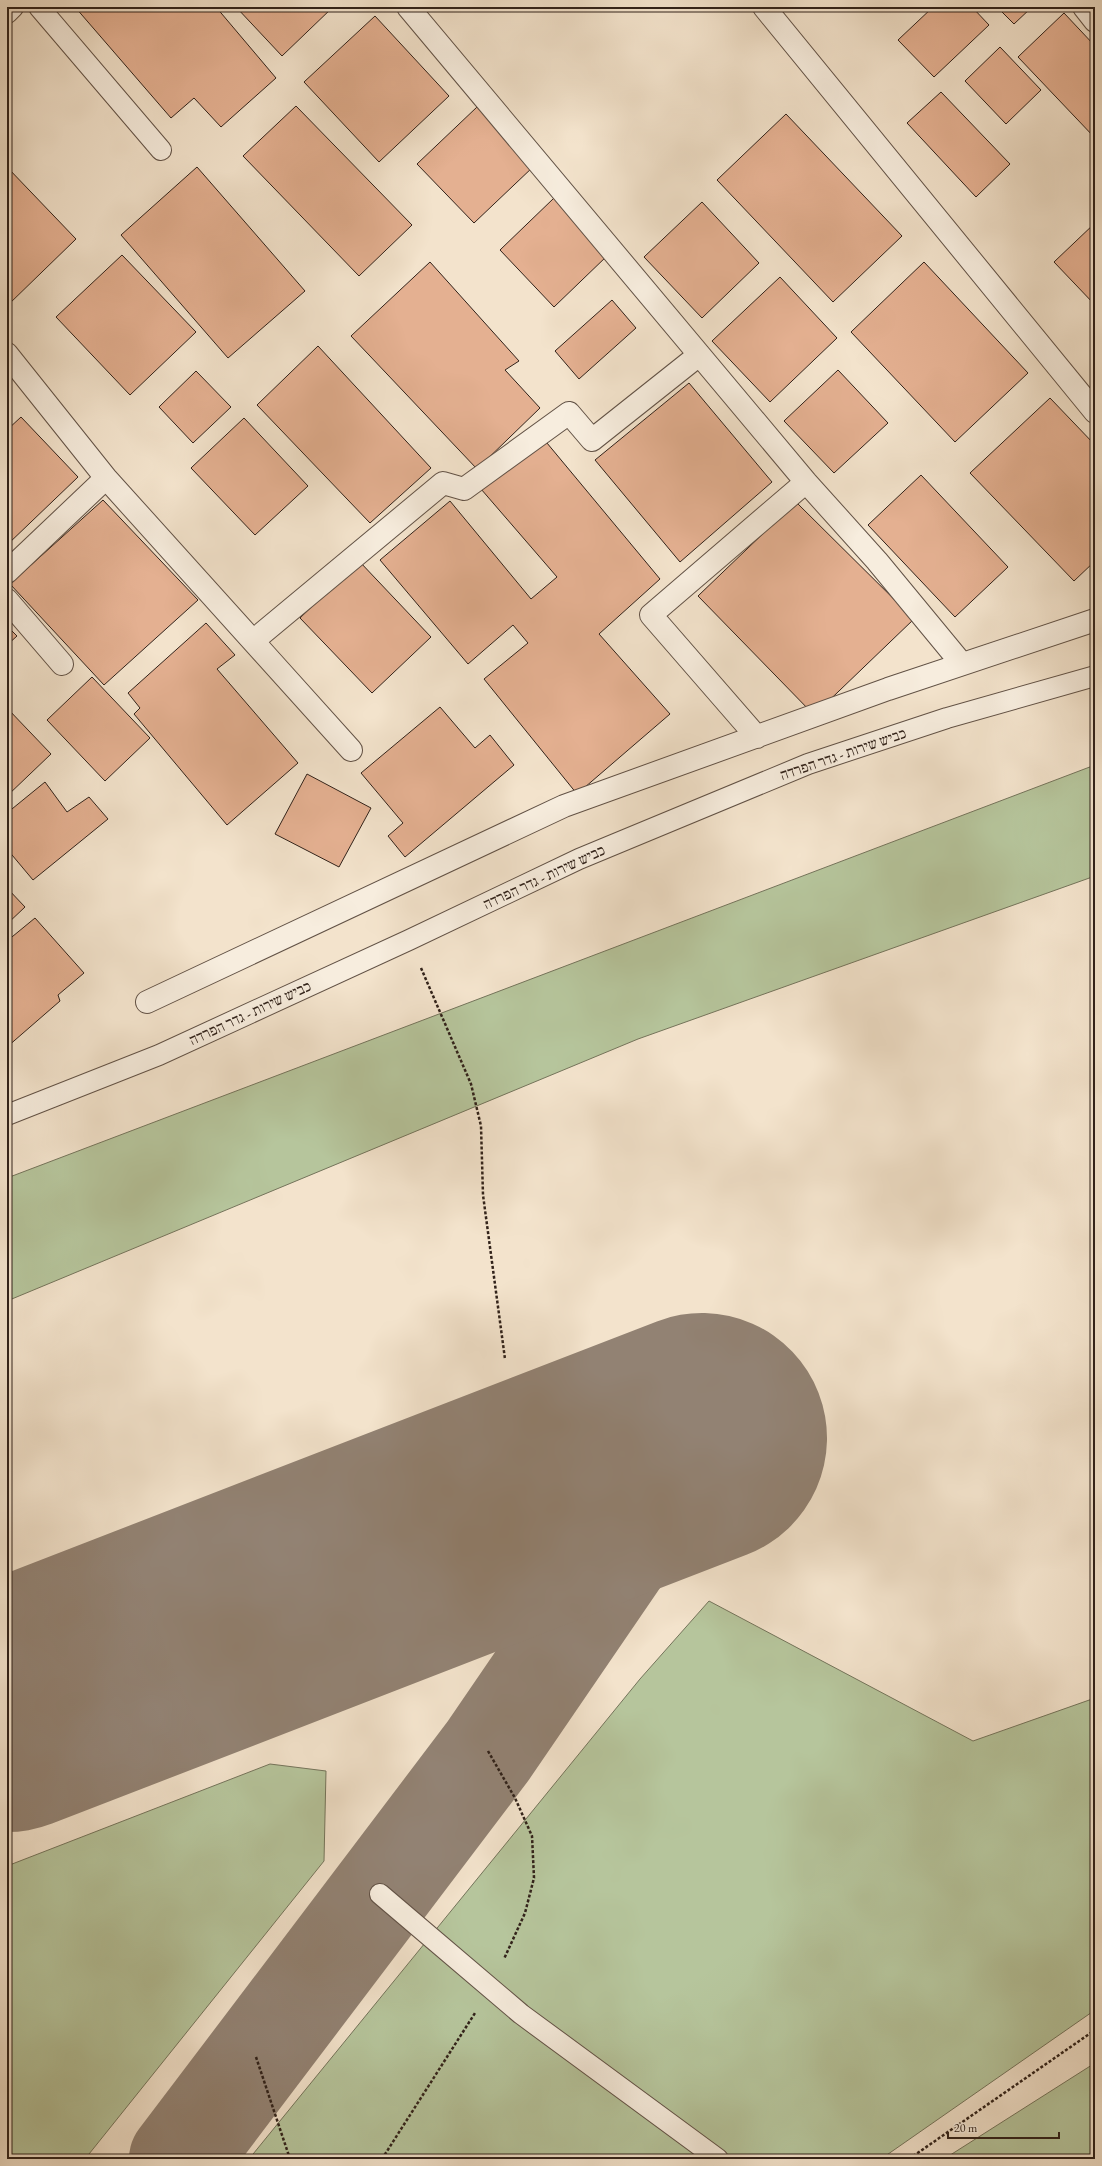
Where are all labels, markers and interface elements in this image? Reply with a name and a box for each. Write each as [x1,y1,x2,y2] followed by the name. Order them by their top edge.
[777,723,909,784] street label: כביש שירות - גדר הפרדה
[480,840,608,913] street label: כביש שירות - גדר הפרדה
[186,976,314,1049] street label: כביש שירות - גדר הפרדה
[948,2114,1059,2140] scale bar
[954,2120,978,2136] text: 20 m

